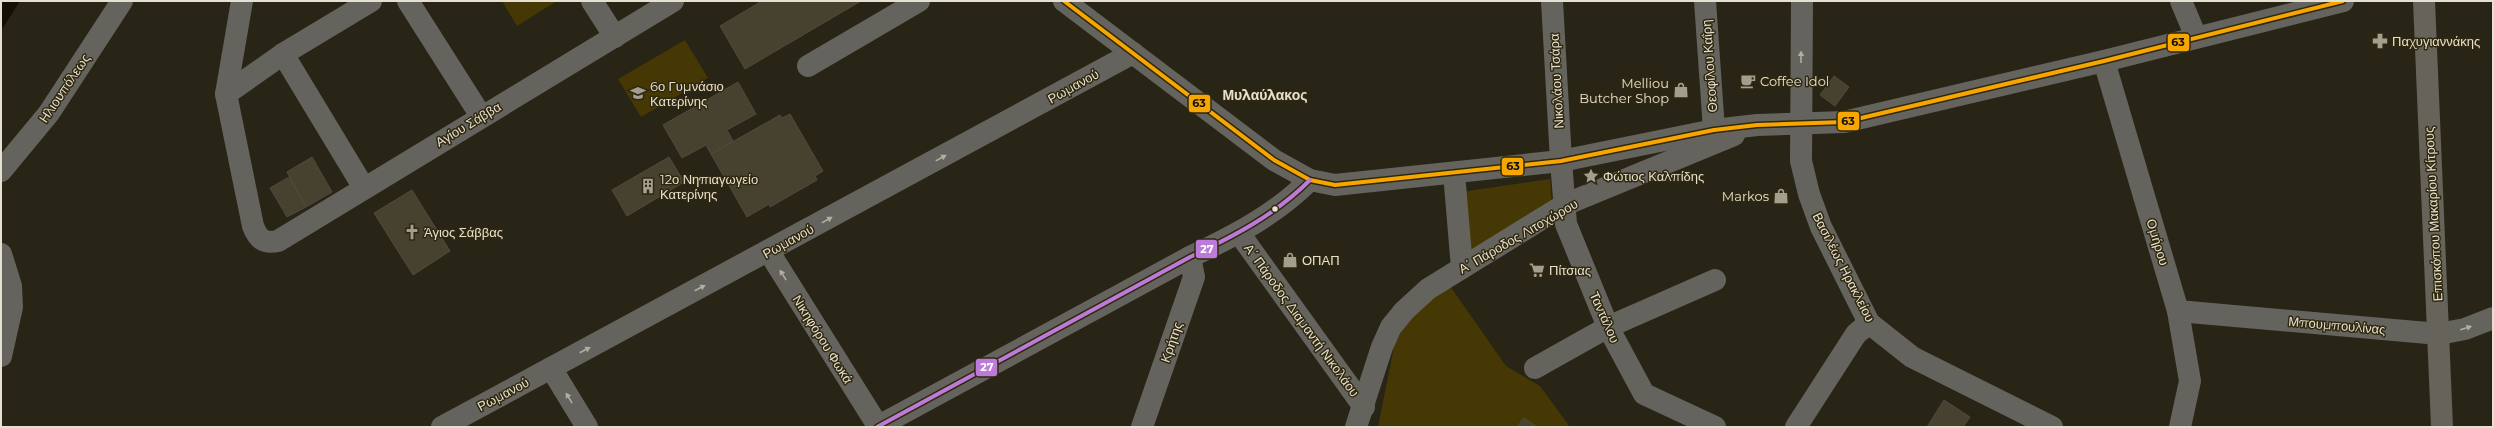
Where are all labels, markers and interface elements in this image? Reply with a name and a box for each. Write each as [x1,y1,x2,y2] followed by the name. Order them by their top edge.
[1698,19,1720,113] street label: Θεοφίλου Καΐρη
[2371,32,2389,50] pharmacy icon: Παχυγιαννάκης
[1545,33,1566,129] street label: Νικολάου Τσάρα
[2167,33,2190,52] line badge: 63
[2392,33,2480,49] place label: Παχυγιαννάκης
[2171,35,2185,49] text: 63
[1798,50,1804,63] one-way arrow
[35,51,93,125] street label: Ηλιουπόλεως
[1045,65,1101,107] street label: Ρωμανού
[1739,72,1757,90] cafe icon: Coffee Idol
[1760,73,1829,89] place label: Coffee Idol
[1579,75,1669,106] place label: Melliou Butcher Shop
[650,78,724,109] place label: 6ο Γυμνάσιο Κατερίνης
[1672,81,1690,99] shop icon: Melliou Butcher Shop
[629,84,647,102] school or university icon: 6ο Γυμνάσιο Κατερίνης
[1222,86,1308,104] district label: Μυλαύλακος
[1188,94,1211,113] line badge: 63
[1192,96,1206,110] text: 63
[432,98,504,150] street label: Αγίου Σάββα
[1837,111,1860,131] line badge: 63
[1841,114,1855,128] text: 63
[2420,126,2446,302] street label: Επισκόπου Μακαρίου Κίτρους
[935,155,947,161] one-way arrow
[1501,157,1524,176] line badge: 63
[1506,159,1520,173] text: 63
[1582,167,1600,185] place icon: Φώτιος Καλπίδης
[1603,168,1704,184] place label: Φώτιος Καλπίδης
[660,171,758,202] place label: 12ο Νηπιαγωγείο Κατερίνης
[639,177,657,195] building icon: 12ο Νηπιαγωγείο Κατερίνης
[1772,187,1790,205] shop icon: Markos
[1722,188,1769,204] place label: Markos
[1456,195,1580,277] street label: Α΄ Πάροδος Λιτοχώρου
[1270,204,1280,214] unlabelled marker
[1809,210,1879,324] street label: Βασιλέως Ηρακλείου
[821,217,832,224] one-way arrow
[2143,217,2173,267] street label: Ομήρου
[760,220,816,262] street label: Ρωμανού
[403,223,421,241] church icon: Άγιος Σάββας
[424,224,503,240] place label: Άγιος Σάββας
[1195,239,1218,259] line badge: 27
[1241,240,1363,400] street label: Α΄ Πάροδος Διαμαντή Νικολάου
[1200,242,1214,256] text: 27
[1281,251,1299,269] shop icon: ΟΠΑΠ
[1302,252,1340,268] place label: ΟΠΑΠ
[1528,261,1546,279] supermarket icon: Πίτσιας
[1549,262,1591,278] place label: Πίτσιας
[779,269,787,280] one-way arrow
[694,285,706,292] one-way arrow
[1587,289,1623,345] street label: Ταντάλου
[789,292,857,387] street label: Νικηφόρου Φωκά
[2288,313,2386,337] street label: Μπουμπουλίνας
[1157,320,1185,364] street label: Κρήτης
[2461,325,2473,331] one-way arrow
[579,347,591,353] one-way arrow
[975,358,998,377] line badge: 27
[980,360,994,374] text: 27
[475,374,531,414] street label: Ρωμανού
[565,392,572,404] one-way arrow

